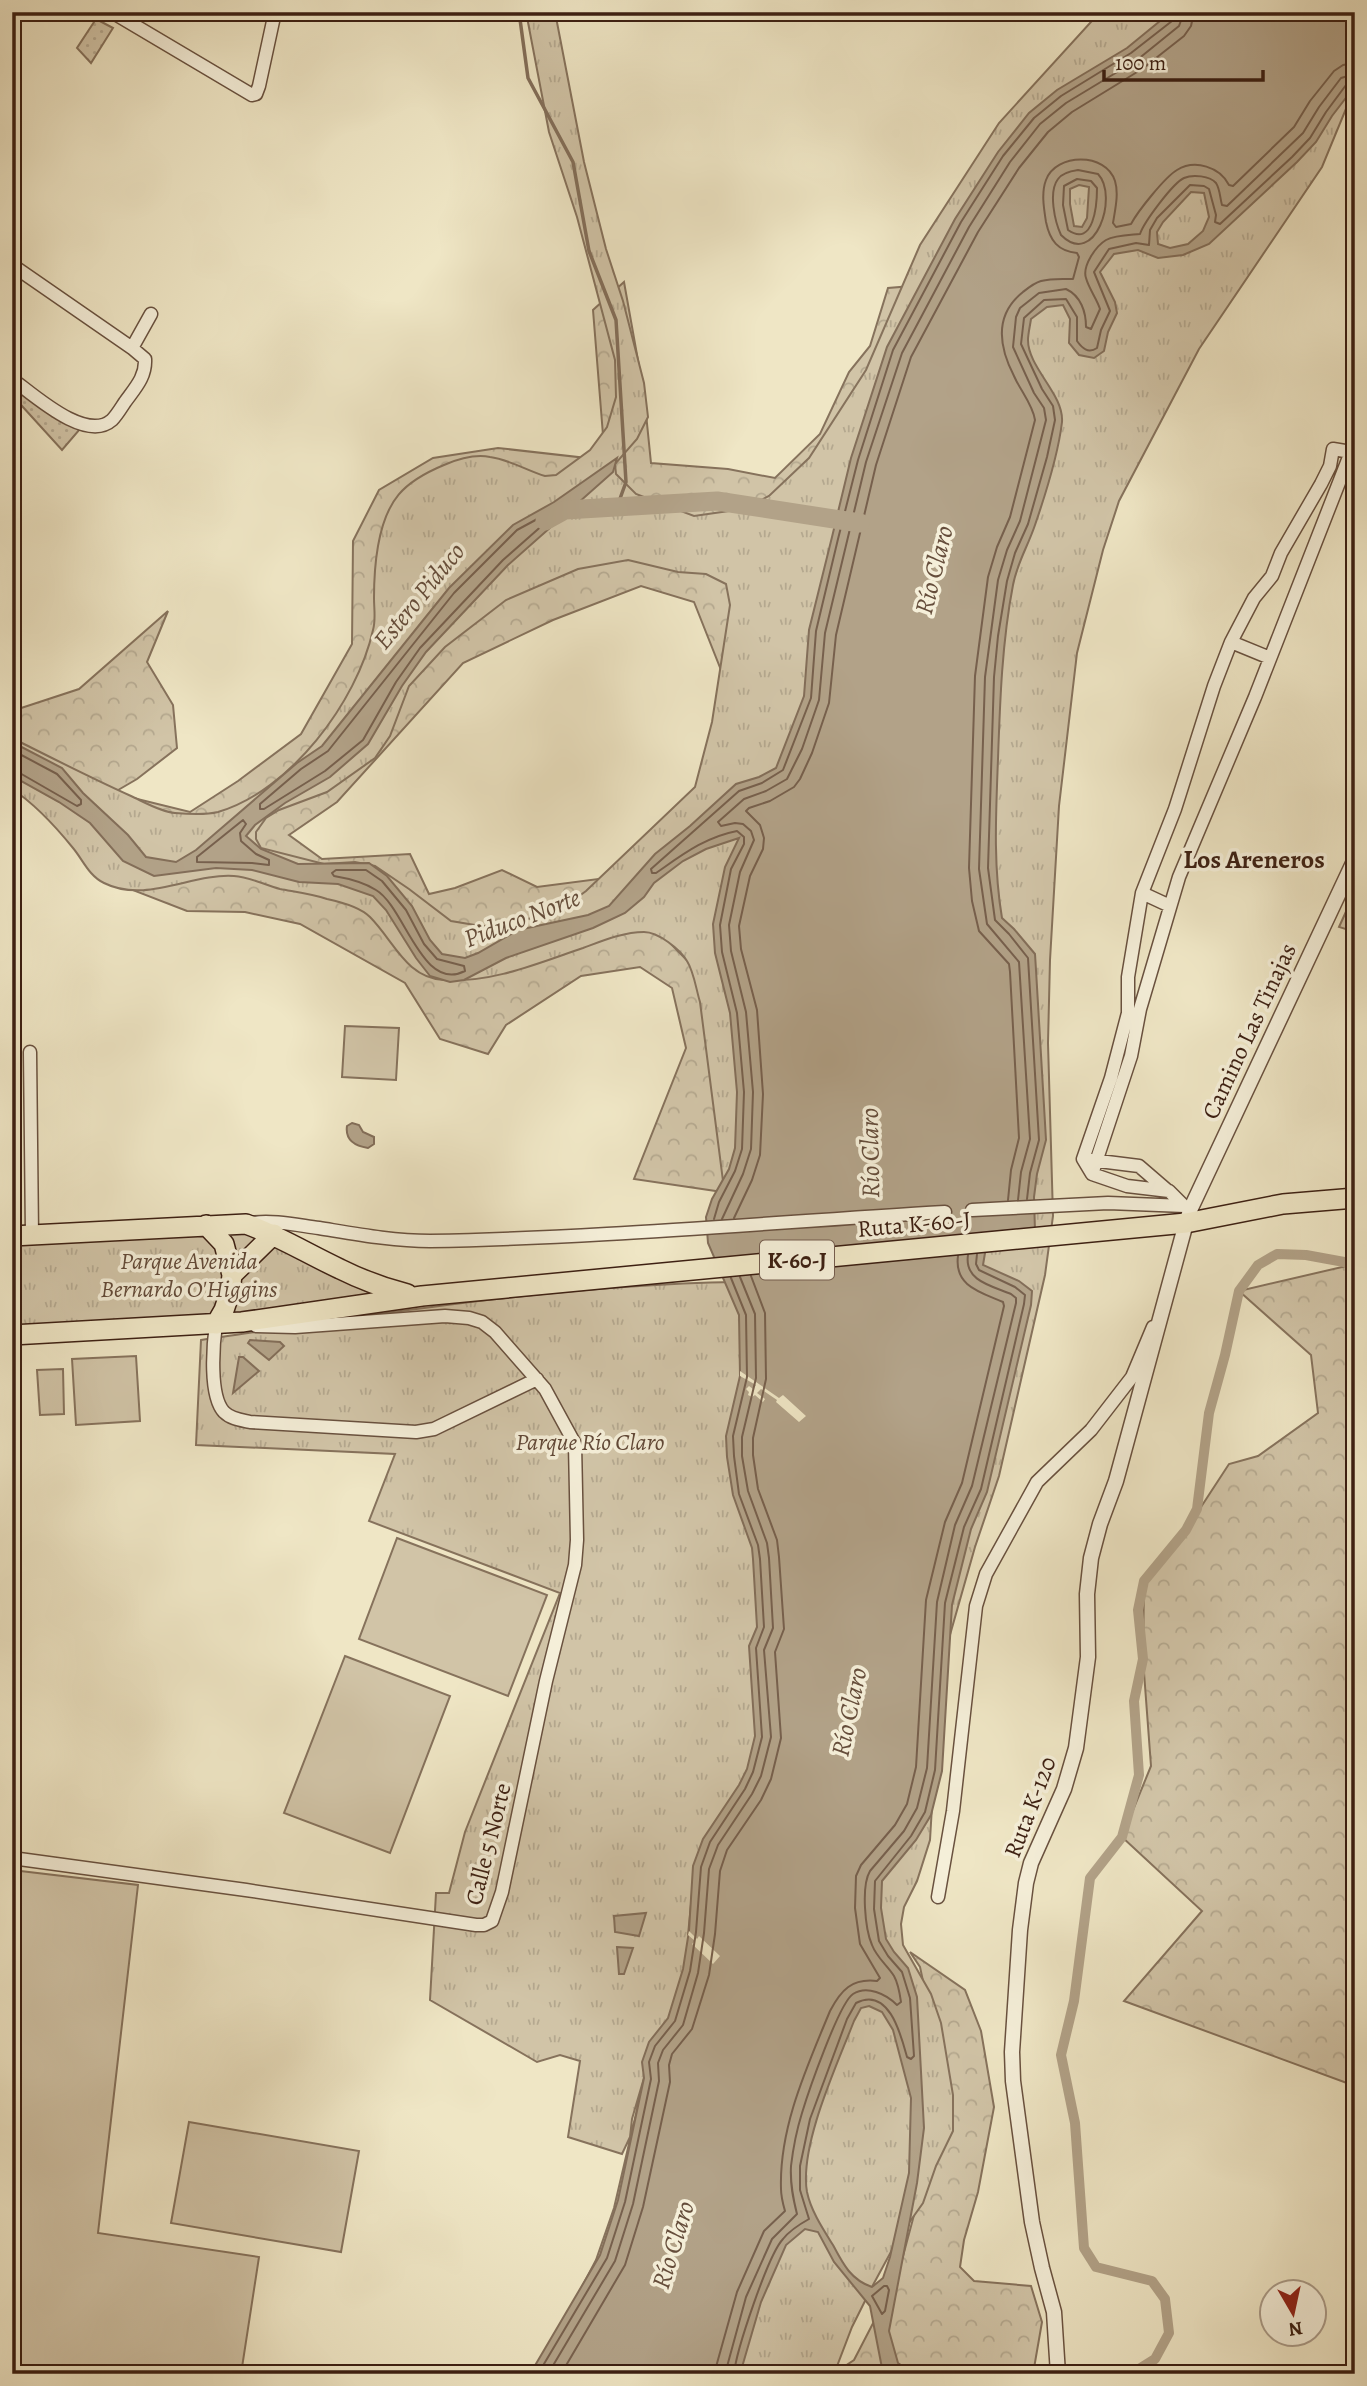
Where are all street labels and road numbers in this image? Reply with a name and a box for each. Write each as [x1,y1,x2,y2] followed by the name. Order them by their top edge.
[1194,938,1304,1124] street label: Camino Las Tinajas
[856,1203,972,1245] street label: Ruta K-60-J
[760,1240,834,1280] road number: K-60-J
[996,1752,1064,1862] street label: Ruta K-120
[457,1779,519,1909] street label: Calle 5 Norte

